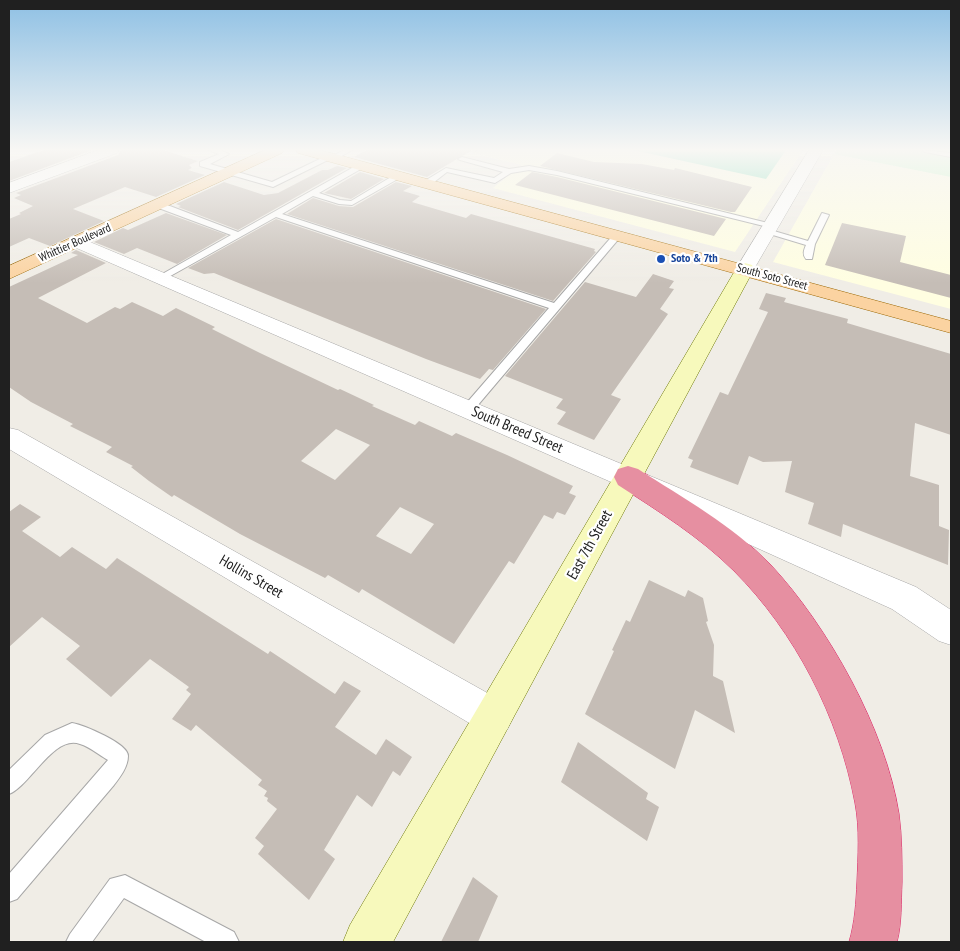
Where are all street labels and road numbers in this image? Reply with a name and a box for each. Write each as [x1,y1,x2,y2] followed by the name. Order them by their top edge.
[37,221,113,265] street label: Whittier Boulevard
[735,261,809,293] street label: South Soto Street
[469,403,565,457] street label: South Breed Street
[564,507,616,583] street label: East 7th Street
[216,552,286,602] street label: Hollins Street

